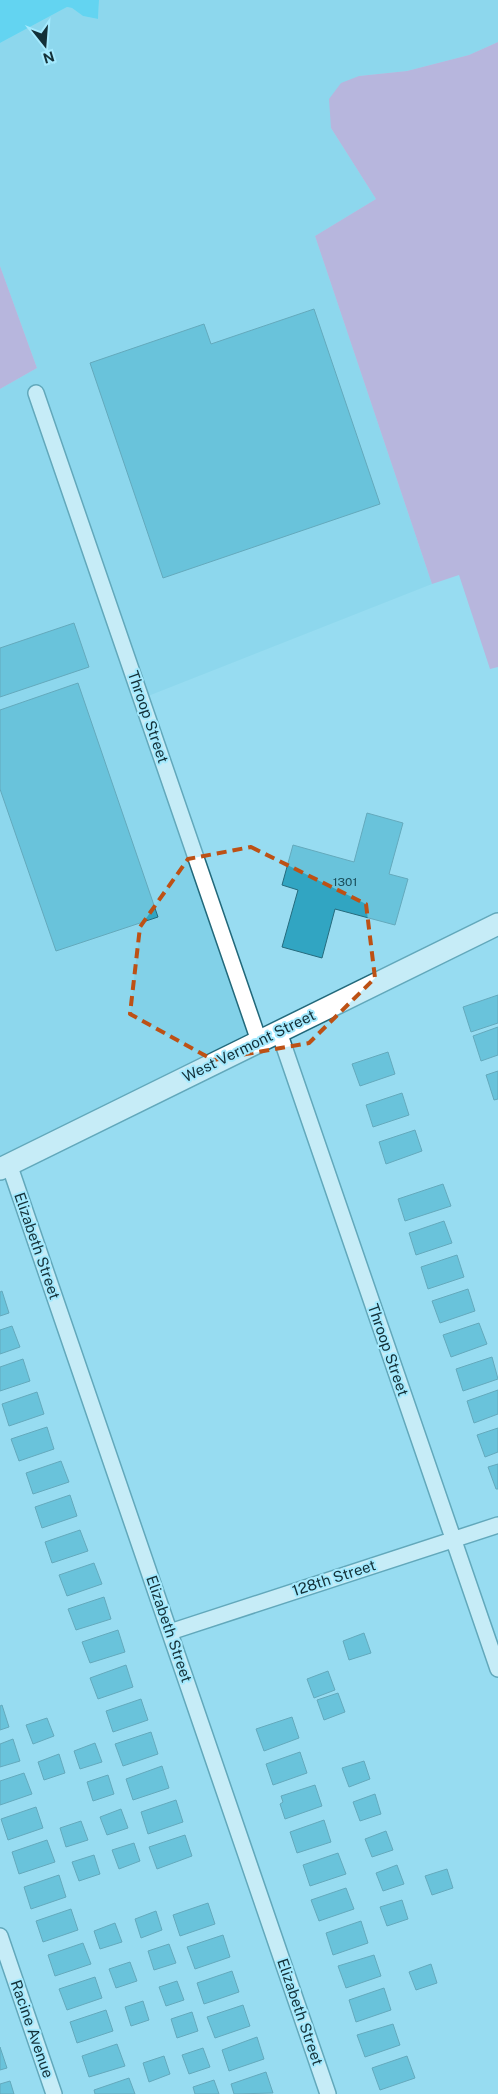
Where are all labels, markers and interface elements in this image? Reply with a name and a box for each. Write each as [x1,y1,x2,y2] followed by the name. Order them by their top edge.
[20,20,70,70] north arrow
[41,48,56,67] text: N
[125,668,172,765] street label: Throop Street
[333,875,357,889] house number: 1301
[180,1006,318,1085] street label: West Vermont Street
[11,1190,64,1302] street label: Elizabeth Street
[365,1301,412,1398] street label: Throop Street
[290,1556,378,1599] street label: 128th Street
[143,1573,196,1685] street label: Elizabeth Street
[274,1956,327,2068] street label: Elizabeth Street
[8,1978,57,2080] street label: Racine Avenue

